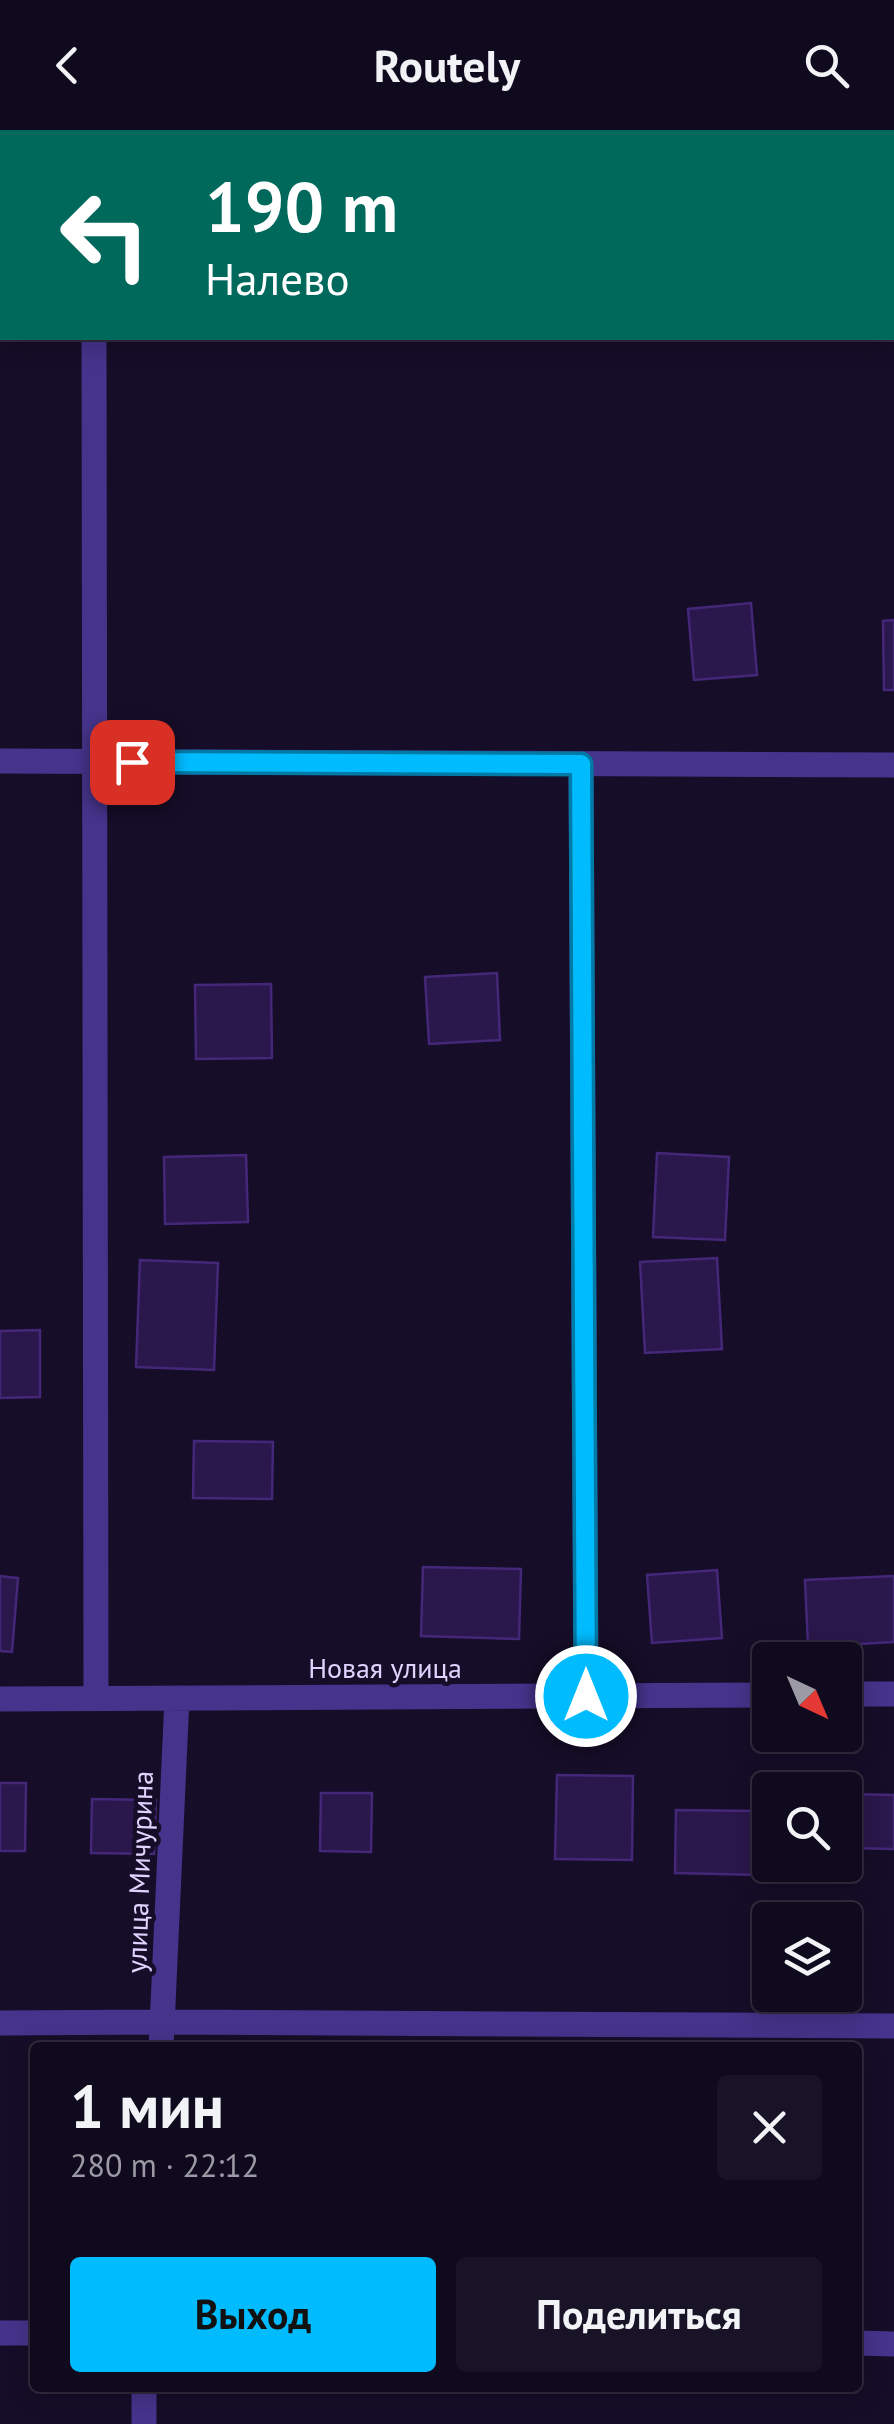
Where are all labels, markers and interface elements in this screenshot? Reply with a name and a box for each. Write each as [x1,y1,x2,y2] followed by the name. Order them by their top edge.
[374,36,520,94] text: Routely
[40,38,95,93] icon: back
[799,38,854,93] icon: search
[205,161,398,251] text: 190 m
[40,170,170,300] icon: left
[205,249,350,307] text: Налево
[90,720,175,805] pin
[105,735,160,790] icon: arrive
[752,1642,862,1752] north arrow
[752,1642,862,2012] map controls
[534,1644,638,1748] position arrow
[308,1649,462,1686] street label: Новая улица
[117,1770,161,1974] street label: улица Мичурина
[752,1772,862,1882] button: search
[752,1902,862,2012] button: layers
[70,2067,224,2145] text: 1 мин
[717,2075,822,2180] button: close
[70,2144,259,2186] text: 280 m · 22:12
[70,2257,436,2372] button: Выход
[456,2257,822,2372] button: Поделиться

